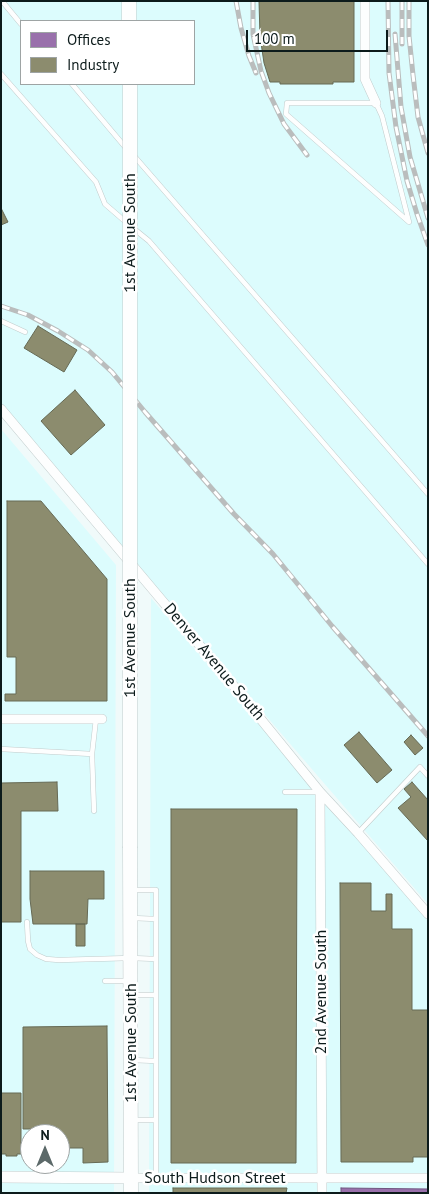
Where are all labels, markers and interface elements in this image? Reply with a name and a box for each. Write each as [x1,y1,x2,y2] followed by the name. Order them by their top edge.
[20,20,195,85] legend
[249,20,392,52] scale bar
[254,29,295,48] text: 100 m
[67,30,111,49] text: Offices
[67,55,119,74] text: Industry
[120,173,140,293] street label: 1st Avenue South
[120,578,140,698] street label: 1st Avenue South
[159,600,269,724] street label: Denver Avenue South
[311,930,331,1054] street label: 2nd Avenue South
[121,983,141,1103] street label: 1st Avenue South
[20,1124,70,1174] north arrow
[40,1126,50,1144] text: N
[144,1168,286,1188] street label: South Hudson Street

